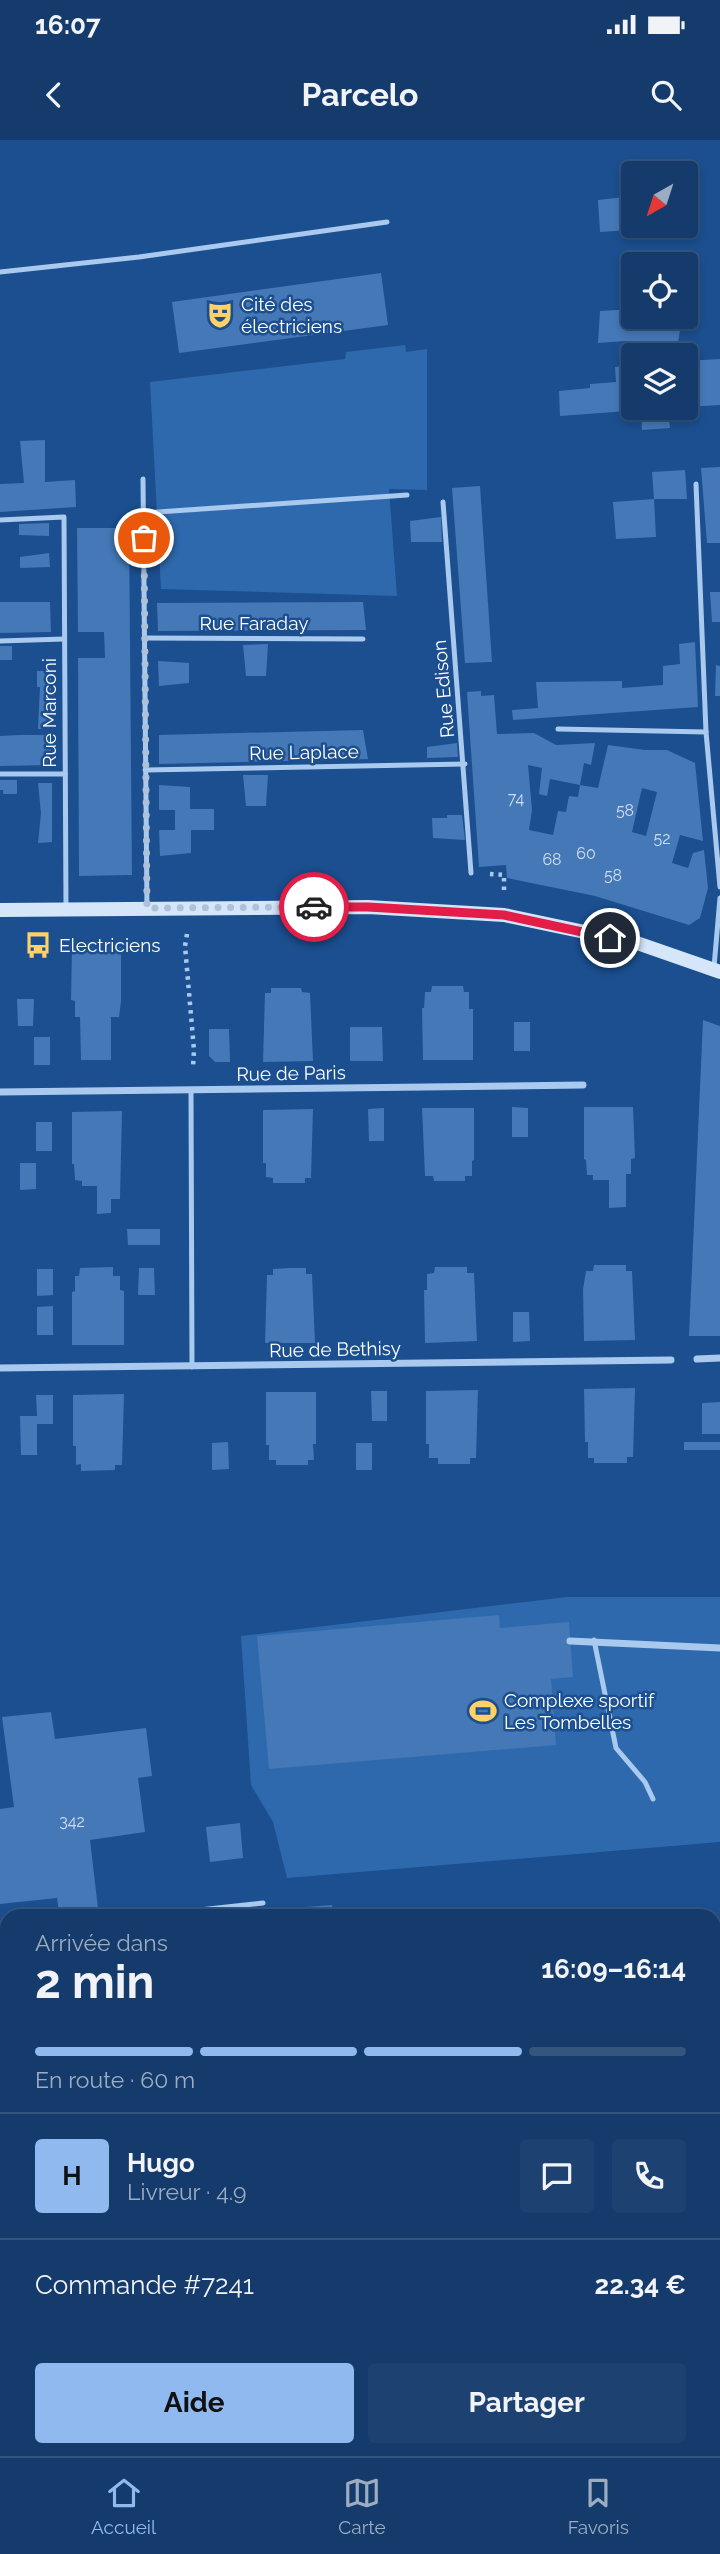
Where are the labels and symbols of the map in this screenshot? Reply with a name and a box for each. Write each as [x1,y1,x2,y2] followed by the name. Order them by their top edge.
[621,161,698,238] north arrow
[241,293,342,337] place label: Cité des électriciens
[205,300,235,330] theatre icon: Cité des électriciens
[114,508,174,568] pin
[199,612,309,634] street label: Rue Faraday
[428,639,458,739] street label: Rue Edison
[38,658,60,768] street label: Rue Marconi
[249,740,359,764] street label: Rue Laplace
[508,789,524,808] house number: 74
[616,801,634,820] house number: 58
[653,829,671,848] house number: 52
[576,844,596,863] house number: 60
[542,850,562,869] house number: 68
[604,866,622,885] house number: 58
[279,872,349,942] courier
[580,908,640,968] pin
[23,930,53,960] bus stop icon: Electriciens
[59,934,160,956] place label: Electriciens
[236,1061,346,1085] street label: Rue de Paris
[269,1337,401,1361] street label: Rue de Bethisy
[504,1689,655,1733] place label: Complexe sportif Les Tombelles
[468,1696,498,1726] sports icon: Complexe sportif Les Tombelles
[59,1812,85,1831] house number: 342

